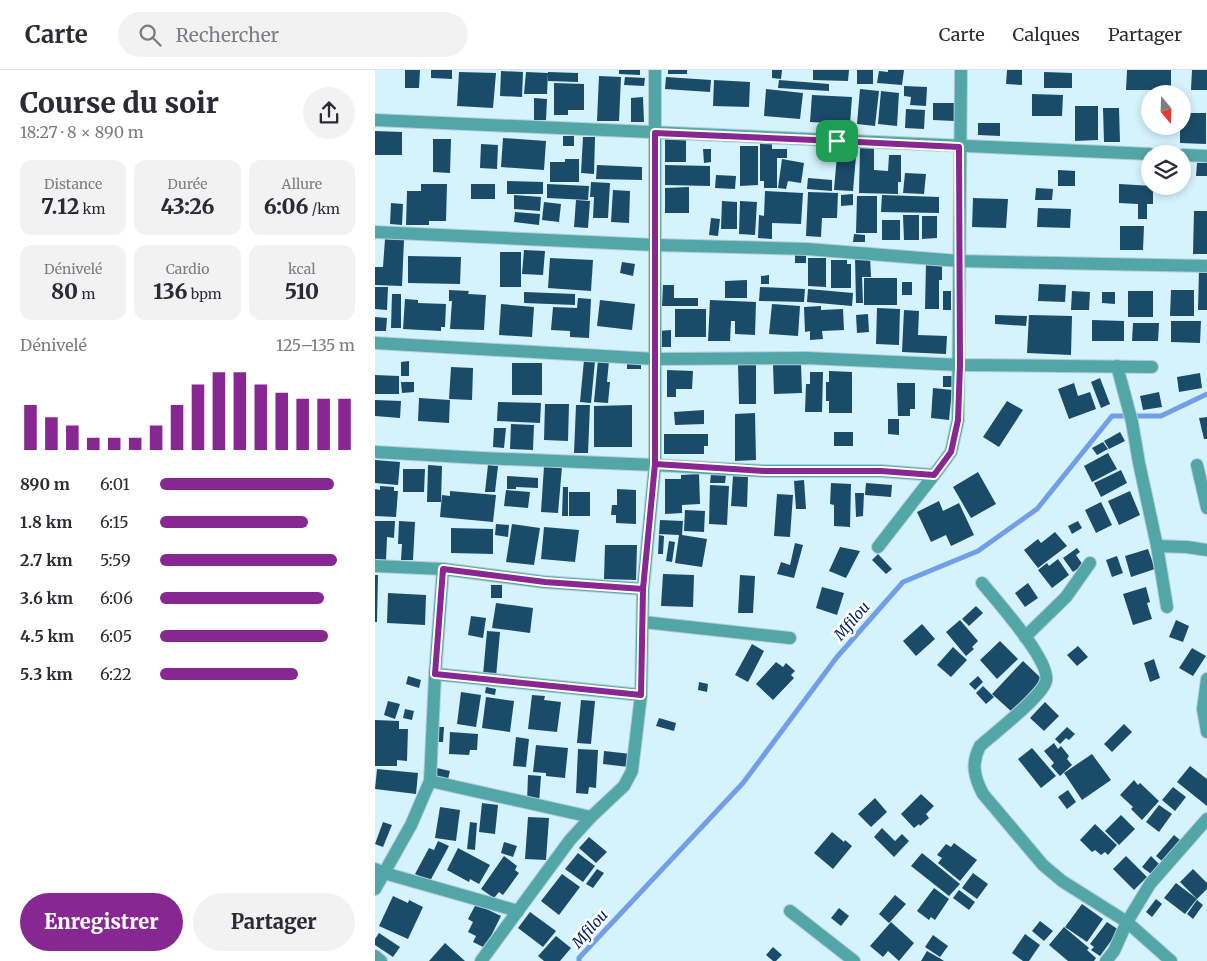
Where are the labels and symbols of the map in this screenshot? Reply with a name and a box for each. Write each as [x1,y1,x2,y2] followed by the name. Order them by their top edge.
[1141,85,1191,135] north arrow
[816,120,858,162] pin
[829,597,874,645] water label: Mfilou
[567,906,612,952] water label: Mfilou

